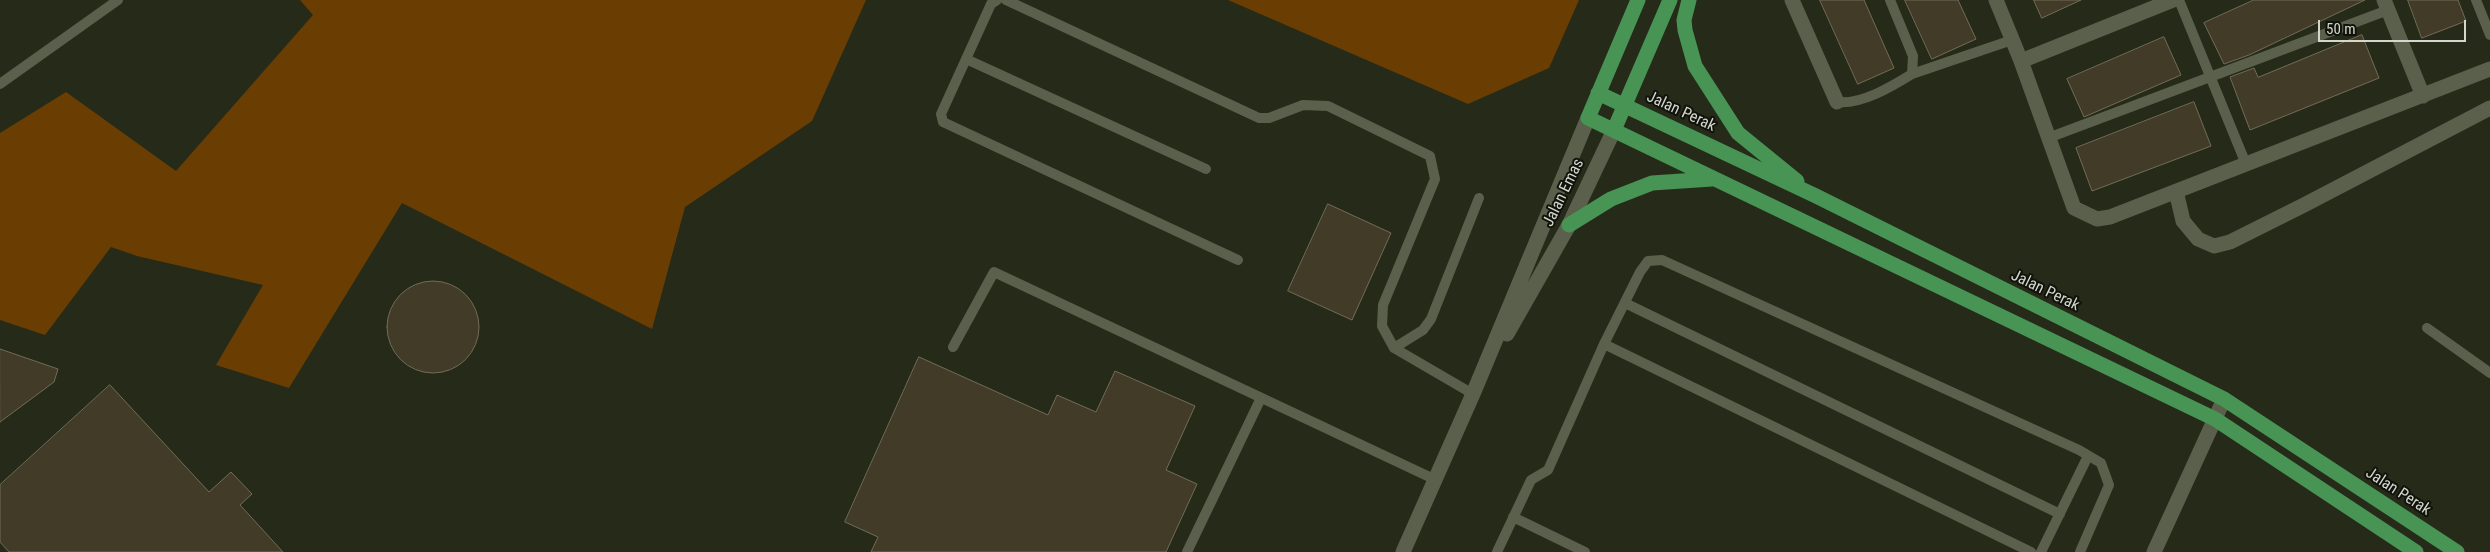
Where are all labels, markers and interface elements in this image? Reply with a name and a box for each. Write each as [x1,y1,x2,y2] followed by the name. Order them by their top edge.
[2320,10,2468,42] scale bar
[2326,20,2356,38] text: 50 m
[1643,88,1719,136] street label: Jalan Perak
[1539,156,1589,230] street label: Jalan Emas
[2008,266,2082,316] street label: Jalan Perak
[2362,464,2434,520] street label: Jalan Perak

